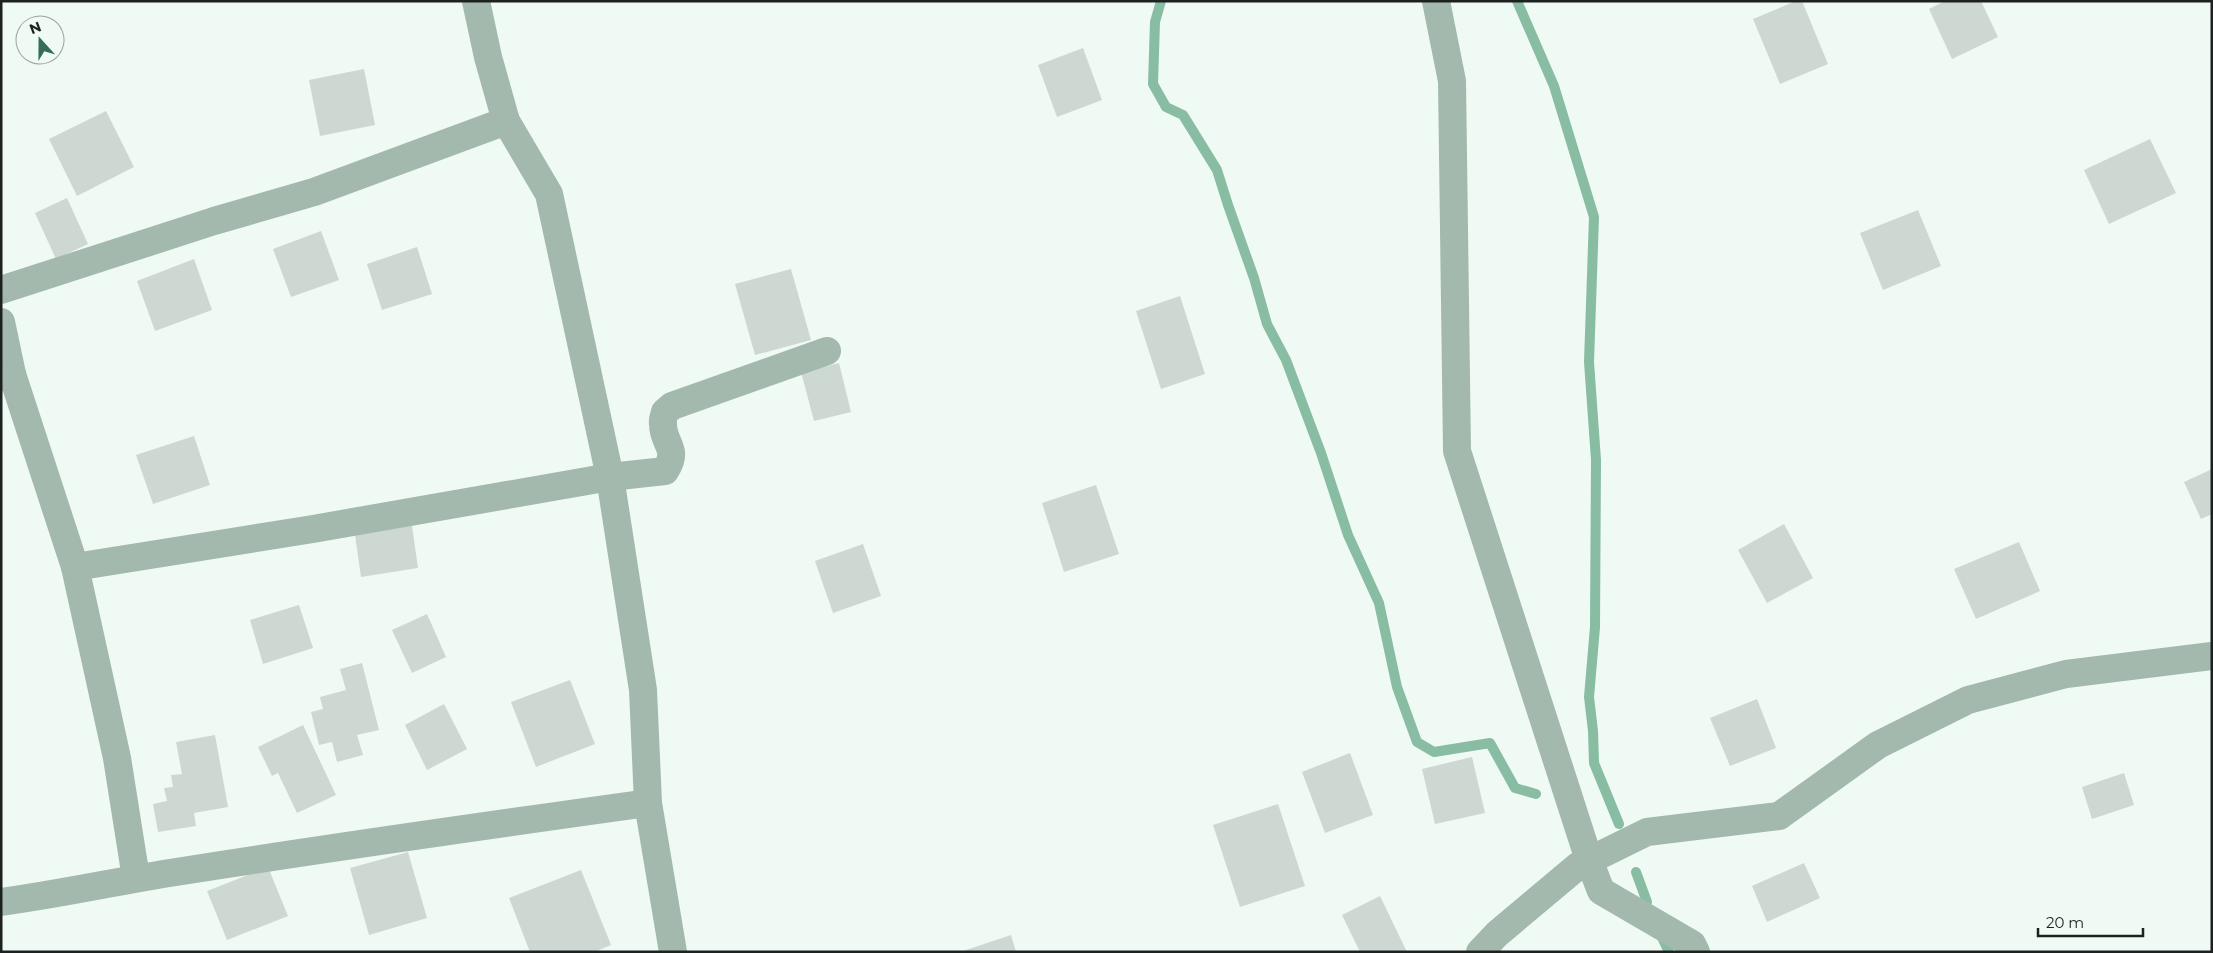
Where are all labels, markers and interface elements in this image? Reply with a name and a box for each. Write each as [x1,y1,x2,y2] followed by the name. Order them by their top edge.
[15,15,65,65] north arrow
[27,17,44,38] text: N
[2038,906,2143,938] scale bar
[2046,913,2084,932] text: 20 m

